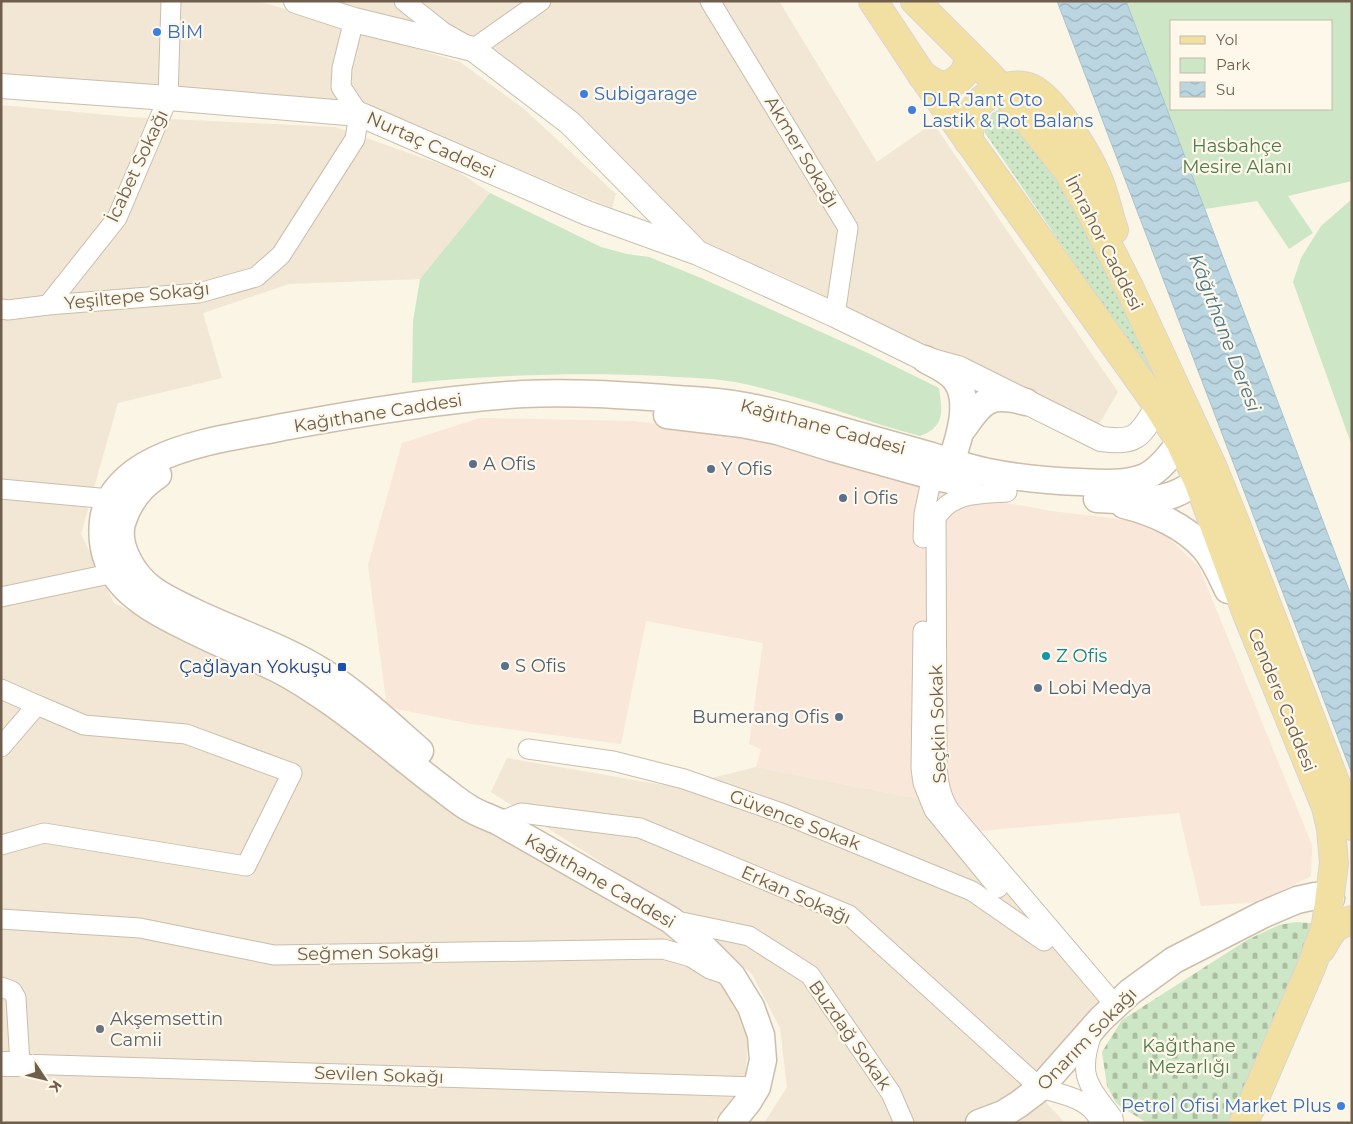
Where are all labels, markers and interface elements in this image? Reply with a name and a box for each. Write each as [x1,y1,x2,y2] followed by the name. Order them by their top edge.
[1170,20,1333,110] legend
[167,21,203,43] place label: BİM
[151,26,163,38] marker: BİM
[1216,30,1238,49] text: Yol
[1216,55,1250,74] text: Park
[1216,80,1235,99] text: Su
[594,83,698,105] place label: Subigarage
[578,88,590,100] marker: Subigarage
[922,89,1094,132] place label: DLR Jant Oto Lastik & Rot Balans
[760,92,844,212] street label: Akmer Sokağı
[906,104,918,116] marker: DLR Jant Oto Lastik & Rot Balans
[101,106,173,226] street label: İcabet Sokağı
[363,107,499,183] street label: Nurtaç Caddesi
[1182,135,1292,178] park label: Hasbahçe Mesire Alanı
[1060,172,1148,314] street label: İmrahor Caddesi
[1184,251,1266,416] water label: Kâğıthane Deresi
[63,277,211,315] street label: Yeşiltepe Sokağı
[292,389,464,437] street label: Kağıthane Caddesi
[738,394,908,460] street label: Kağıthane Caddesi
[483,453,536,475] place label: A Ofis
[467,458,479,470] marker: A Ofis
[721,458,772,480] place label: Y Ofis
[705,463,717,475] marker: Y Ofis
[853,487,898,509] place label: İ Ofis
[837,492,849,504] marker: İ Ofis
[1243,625,1321,775] street label: Cendere Caddesi
[1056,645,1108,667] place label: Z Ofis
[1040,650,1052,662] marker: Z Ofis
[515,655,566,677] place label: S Ofis
[179,656,332,678] place label: Çağlayan Yokuşu
[499,660,511,672] marker: S Ofis
[336,661,348,673] marker: Çağlayan Yokuşu
[925,664,951,784] street label: Seçkin Sokak
[1048,677,1152,699] place label: Lobi Medya
[1032,682,1044,694] marker: Lobi Medya
[692,706,829,728] place label: Bumerang Ofis
[833,711,845,723] marker: Bumerang Ofis
[726,785,864,855] street label: Güvence Sokak
[521,829,679,933] street label: Kağıthane Caddesi
[738,861,854,929] street label: Erkan Sokağı
[297,941,439,965] street label: Seğmen Sokağı
[804,976,896,1094] street label: Buzdağ Sokak
[1032,983,1142,1095] street label: Onarım Sokağı
[110,1008,223,1051] place label: Akşemsettin Camii
[94,1023,106,1035] marker: Akşemsettin Camii
[1142,1035,1236,1078] park label: Kağıthane Mezarlığı
[20,1054,70,1104] north arrow
[314,1062,444,1088] street label: Sevilen Sokağı
[45,1077,66,1096] text: K
[1121,1095,1331,1117] place label: Petrol Ofisi Market Plus
[1335,1100,1347,1112] marker: Petrol Ofisi Market Plus

